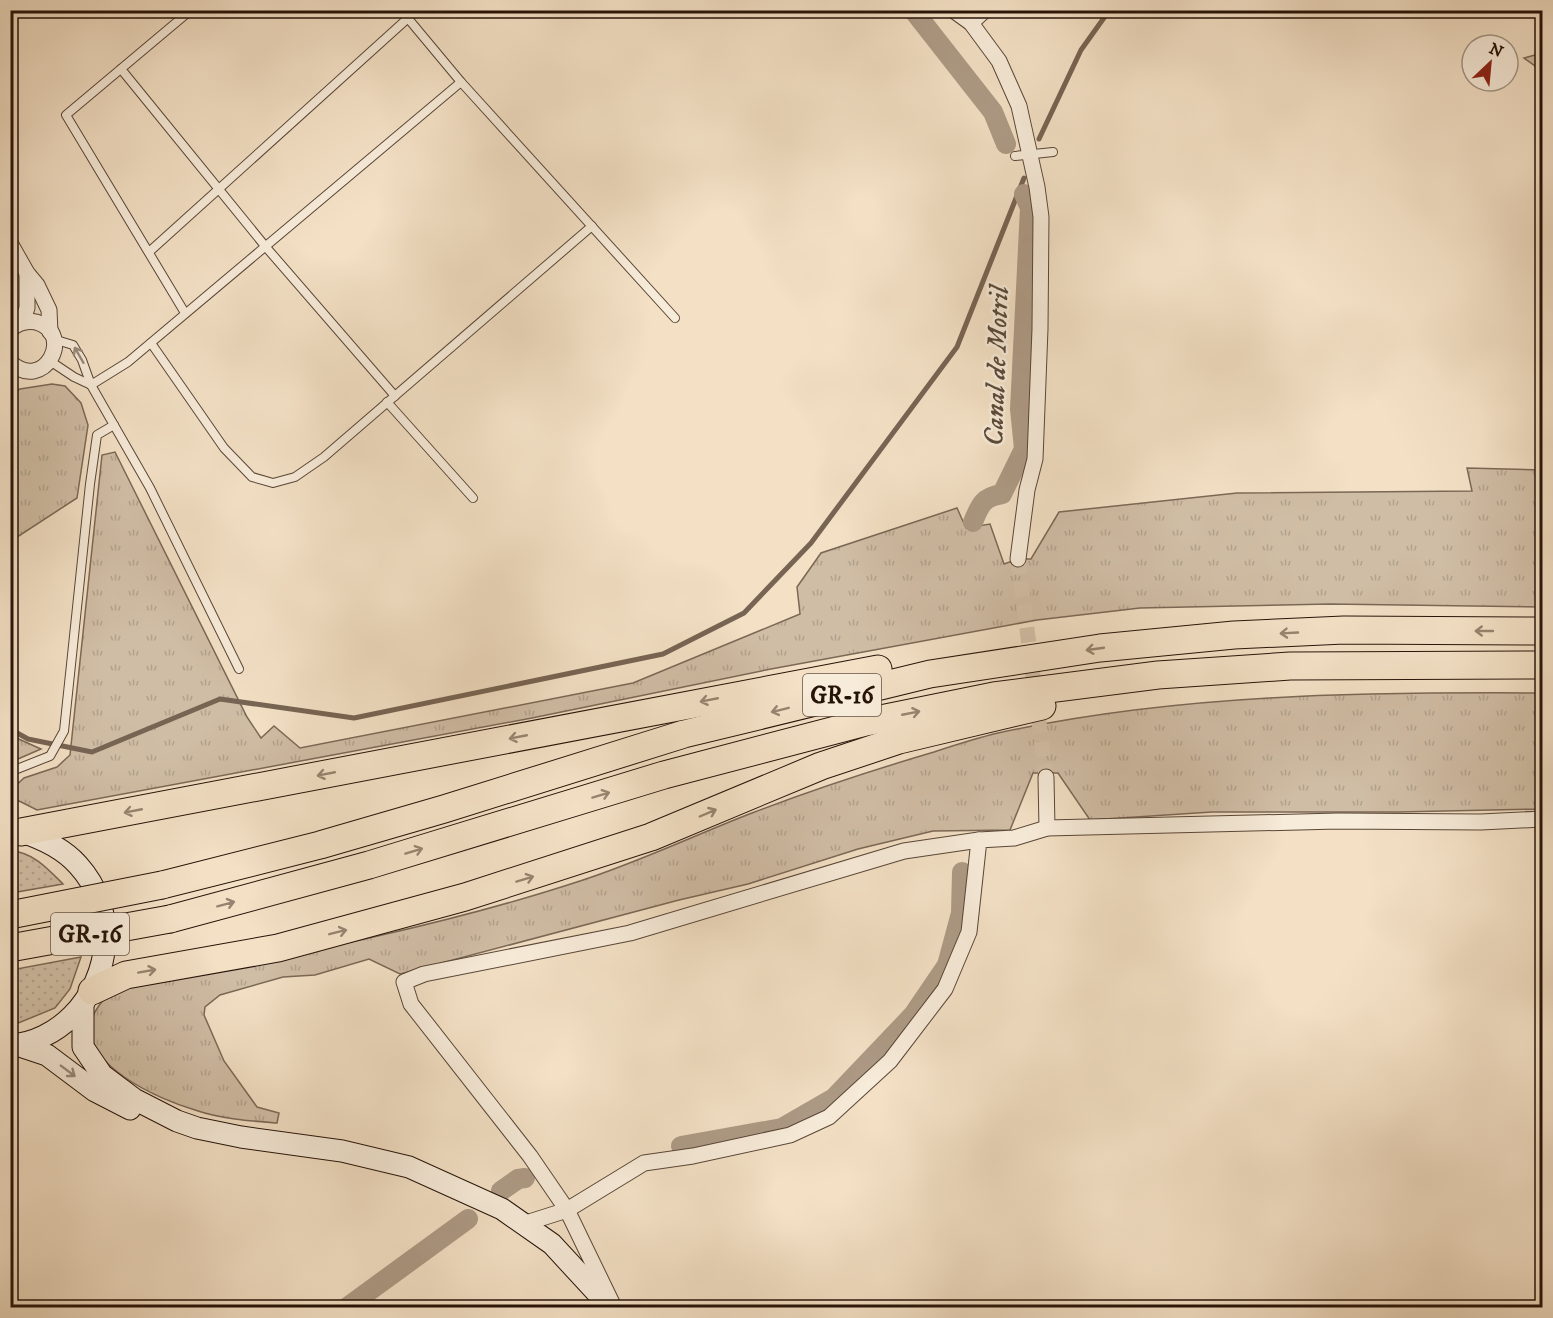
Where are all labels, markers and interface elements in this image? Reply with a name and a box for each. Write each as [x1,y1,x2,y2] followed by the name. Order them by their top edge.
[1460,33,1520,93] north arrow
[1486,39,1506,62] text: N
[977,282,1017,447] water label: Canal de Motril
[73,347,85,364] one-way arrow
[1475,625,1495,637] one-way arrow
[1280,627,1300,638] one-way arrow
[1085,643,1105,654] one-way arrow
[803,674,881,716] road number: GR-16
[700,695,719,706] one-way arrow
[771,705,790,717] one-way arrow
[901,707,920,718] one-way arrow
[508,732,528,743] one-way arrow
[317,769,336,780] one-way arrow
[591,789,610,800] one-way arrow
[124,806,143,817] one-way arrow
[699,807,717,818] one-way arrow
[404,845,423,856] one-way arrow
[515,872,534,883] one-way arrow
[216,897,235,909] one-way arrow
[51,913,129,955] road number: GR-16
[328,926,347,938] one-way arrow
[136,965,156,976] one-way arrow
[60,1065,76,1077] one-way arrow

